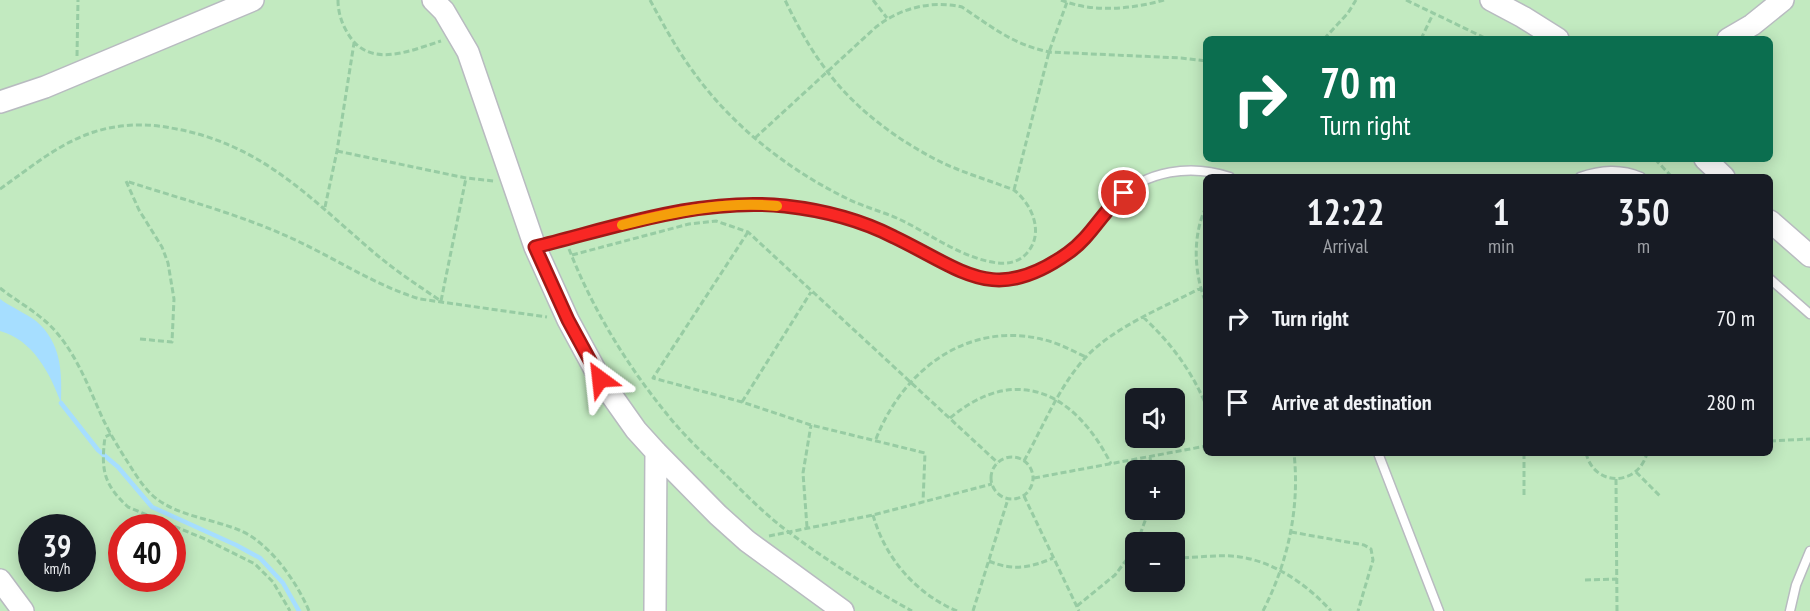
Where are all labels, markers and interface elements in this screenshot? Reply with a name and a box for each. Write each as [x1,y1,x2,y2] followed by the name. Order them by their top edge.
[1320,55,1397,110] text: 70 m
[1221,60,1299,138] icon: right
[1320,108,1411,142] text: Turn right
[1098,167,1149,218] pin
[1107,176,1140,209] icon: arrive
[1307,188,1384,235] text: 12:22
[1492,188,1510,235] text: 1
[1618,188,1669,235] text: 350
[1323,233,1368,259] text: Arrival
[1488,233,1514,259] text: min
[1637,233,1650,259] text: m
[1221,302,1254,335] icon: right
[1272,304,1349,332] text: Turn right
[1716,304,1755,332] text: 70 m
[568,347,632,411] position arrow
[1221,386,1254,419] icon: arrive
[1125,388,1185,592] map controls
[1125,388,1185,448] button: sound
[1272,388,1432,416] text: Arrive at destination
[1706,388,1755,416] text: 280 m
[1125,460,1185,520] button: +
[108,514,186,592] speed limit sign: 40
[43,526,71,565] text: 39
[1125,532,1185,592] button: −
[44,559,70,578] text: km/h

